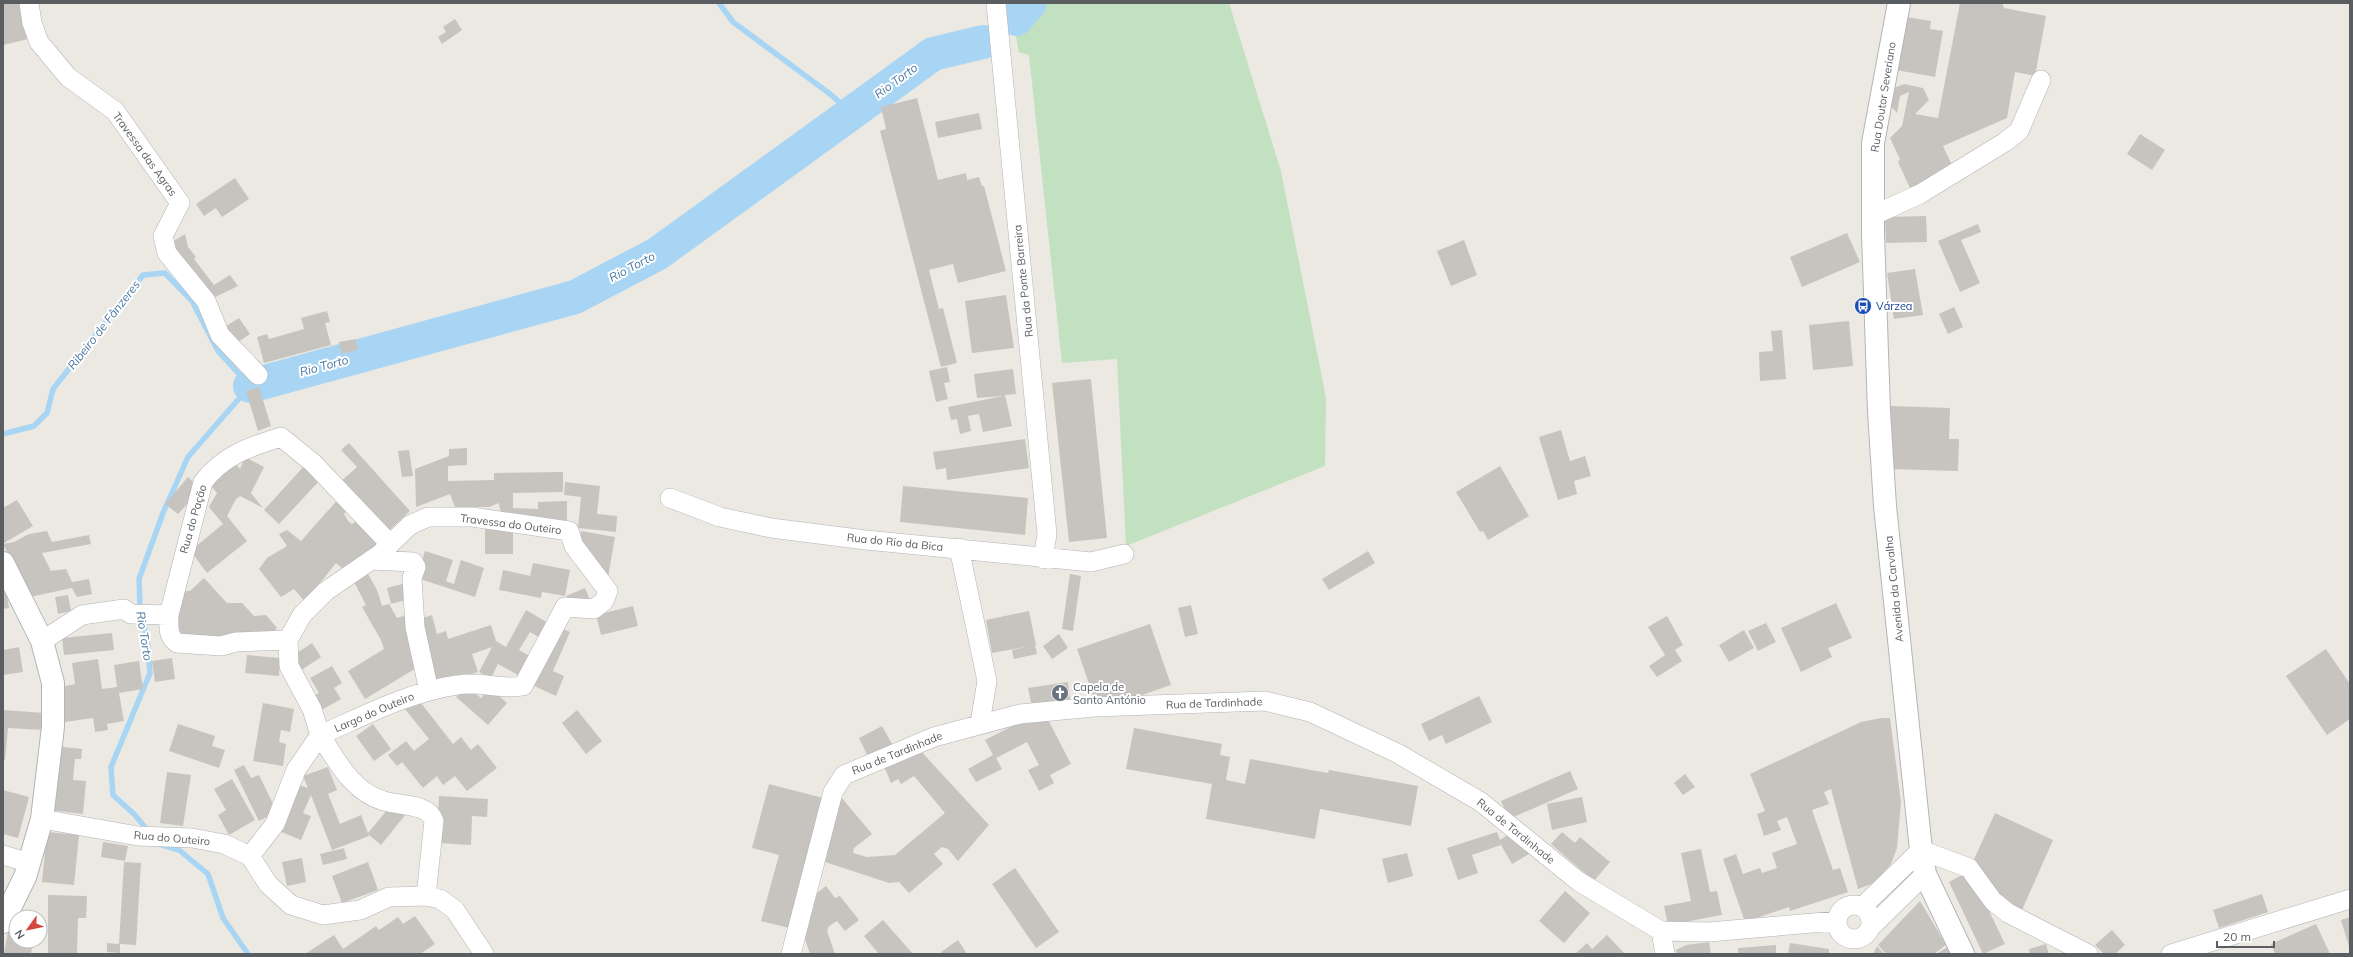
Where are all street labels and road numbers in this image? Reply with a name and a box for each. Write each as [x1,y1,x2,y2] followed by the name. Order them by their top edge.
[1867,41,1899,153] street label: Rua Doutor Severiano
[110,109,180,199] street label: Travessa das Agras
[1010,224,1036,338] street label: Rua da Ponte Barreira
[176,483,210,555] street label: Rua do Pação
[460,511,562,537] street label: Travessa do Outeiro
[846,530,944,554] street label: Rua do Rio da Bica
[1881,535,1907,643] street label: Avenida da Carvalha
[332,689,416,735] street label: Largo do Outeiro
[1166,694,1262,712] street label: Rua de Tardinhade
[850,728,944,778] street label: Rua de Tardinhade
[1474,795,1558,867] street label: Rua de Tardinhade
[133,828,211,848] street label: Rua do Outeiro

